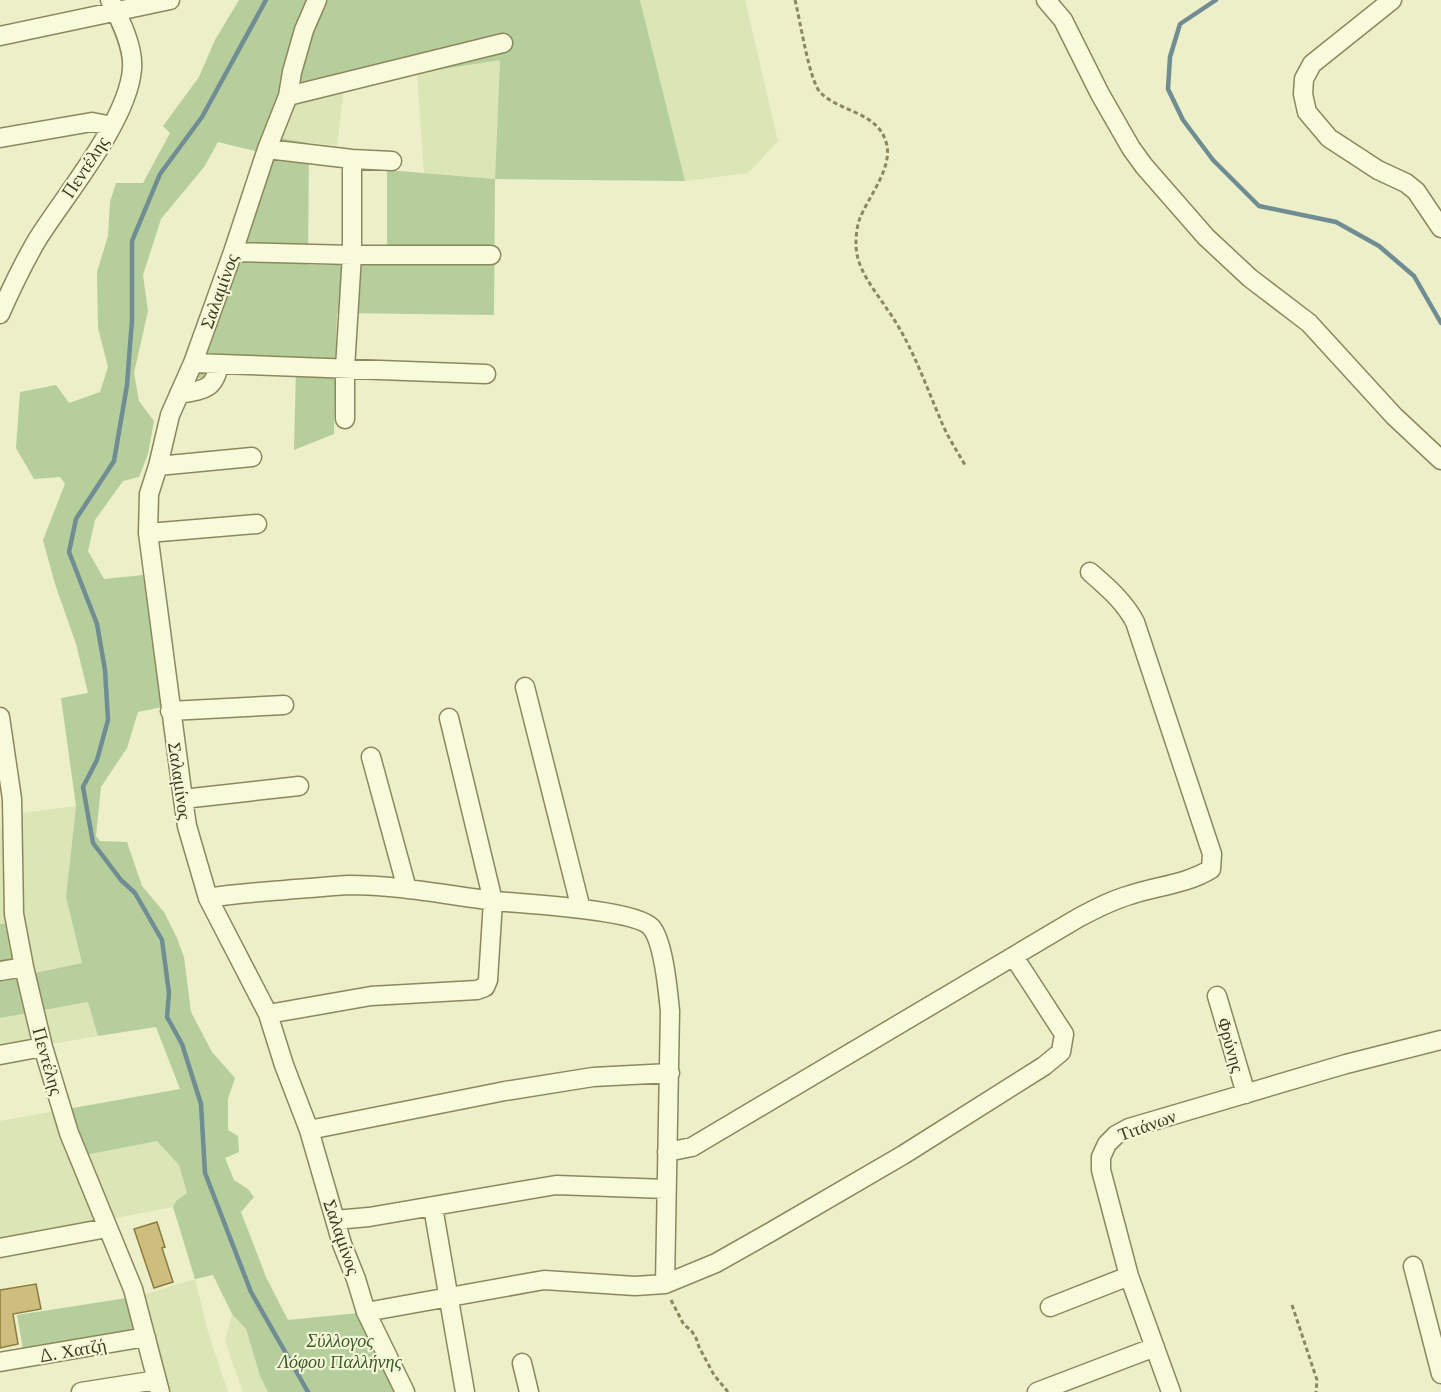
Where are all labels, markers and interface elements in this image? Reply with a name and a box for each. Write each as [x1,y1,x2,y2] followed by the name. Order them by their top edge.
[56,132,114,202] street label: Πεντέλης
[195,250,243,332] street label: Σαλαμίνος
[163,741,197,821] street label: Σαλαμίνος
[1212,1015,1250,1075] street label: Φρύνης
[27,1025,69,1097] street label: Πεντέλης
[1115,1104,1179,1146] street label: Τιτάνων
[318,1196,366,1278] street label: Σαλαμίνος
[276,1329,402,1373] park label: Σύλλογος Λόφου Παλλήνης
[38,1333,108,1367] street label: Δ. Χατζή

